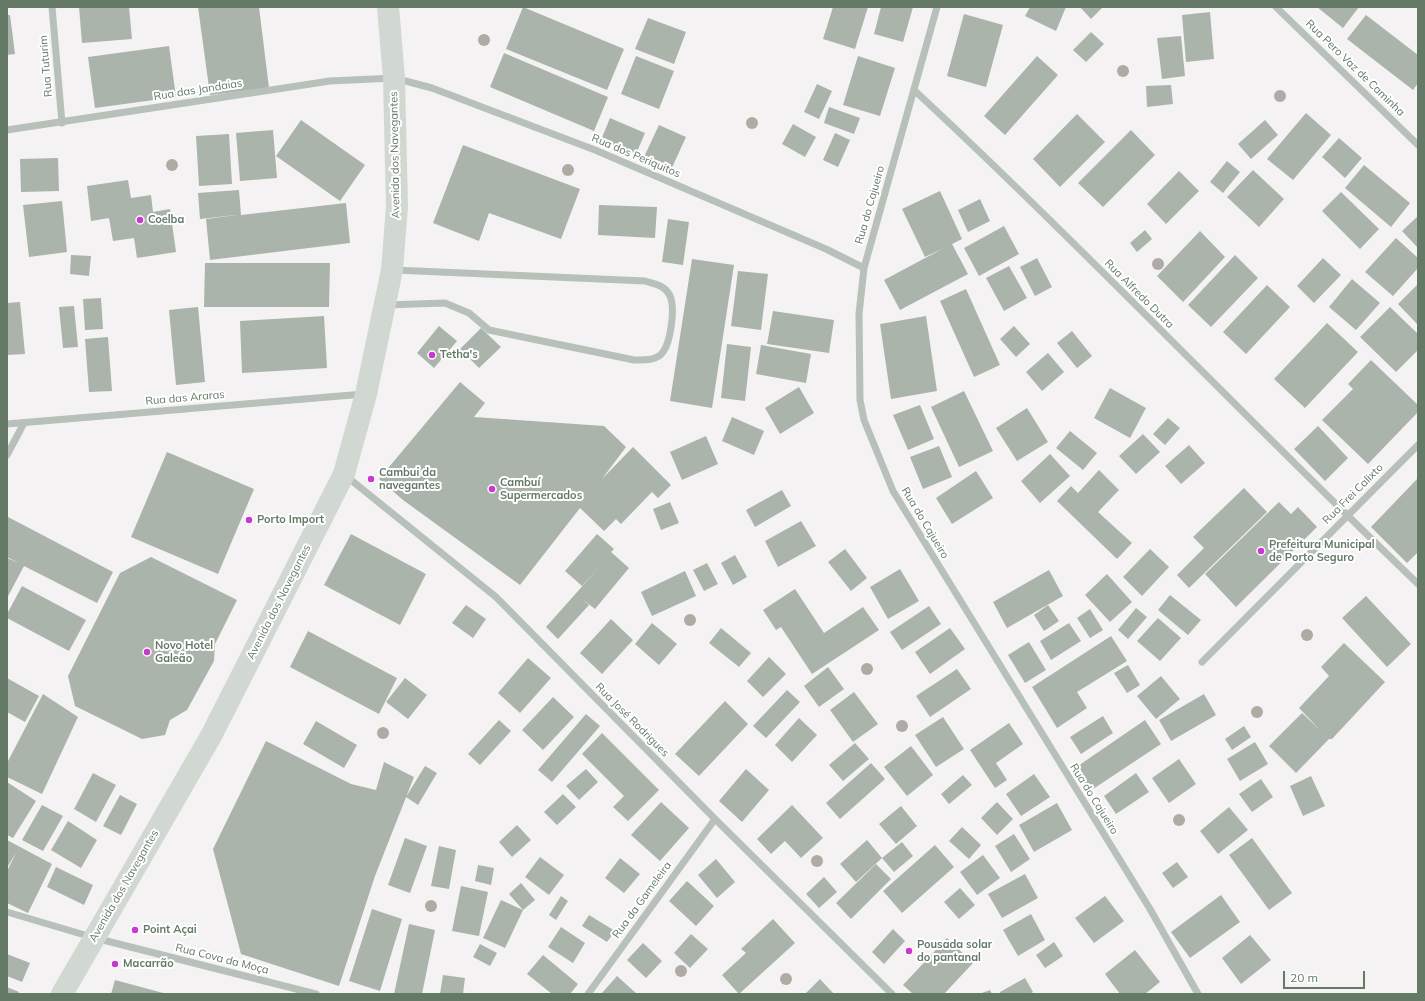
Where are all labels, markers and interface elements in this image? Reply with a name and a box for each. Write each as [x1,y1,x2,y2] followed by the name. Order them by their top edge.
[1303,17,1407,119] street label: Rua Pero Vaz de Caminha
[37,34,55,98] street label: Rua Tuturim
[153,76,243,104] street label: Rua das Jandaias
[387,91,403,219] street label: Avenida dos Navegantes
[590,131,682,181] street label: Rua dos Periquitos
[853,164,887,246] street label: Rua do Cajueiro
[148,213,184,227] place label: Coelba
[135,215,145,225] marker: Coelba
[1102,257,1176,331] street label: Rua Alfredo Dutra
[440,348,478,362] place label: Tetha's
[427,350,437,360] marker: Tetha's
[145,388,225,408] street label: Rua das Araras
[1320,461,1386,527] street label: Rua Frei Calixto
[379,466,440,492] place label: Cambui da navegantes
[366,474,376,484] marker: Cambui da navegantes
[500,476,582,502] place label: Cambuí Supermercados
[487,484,497,494] marker: Cambuí Supermercados
[899,485,951,561] street label: Rua do Cajueiro
[257,513,324,527] place label: Porto Import
[244,515,254,525] marker: Porto Import
[1269,538,1375,564] place label: Prefeitura Municipal de Porto Seguro
[244,542,314,662] street label: Avenida dos Navegantes
[1256,546,1266,556] marker: Prefeitura Municipal de Porto Seguro
[155,639,213,665] place label: Novo Hotel Galeão
[142,647,152,657] marker: Novo Hotel Galeão
[592,680,672,760] street label: Rua José Rodrigues
[1067,761,1121,837] street label: Rua do Cajueiro
[86,828,162,944] street label: Avenida dos Navegantes
[610,859,674,941] street label: Rua da Gameleira
[143,923,197,937] place label: Point Açai
[130,925,140,935] marker: Point Açai
[917,938,992,964] place label: Pousada solar do pantanal
[174,941,270,977] street label: Rua Cova da Moça
[904,946,914,956] marker: Pousada solar do pantanal
[123,957,174,971] place label: Macarrão
[110,959,120,969] marker: Macarrão
[1285,963,1367,989] scale bar
[1290,970,1318,985] text: 20 m

